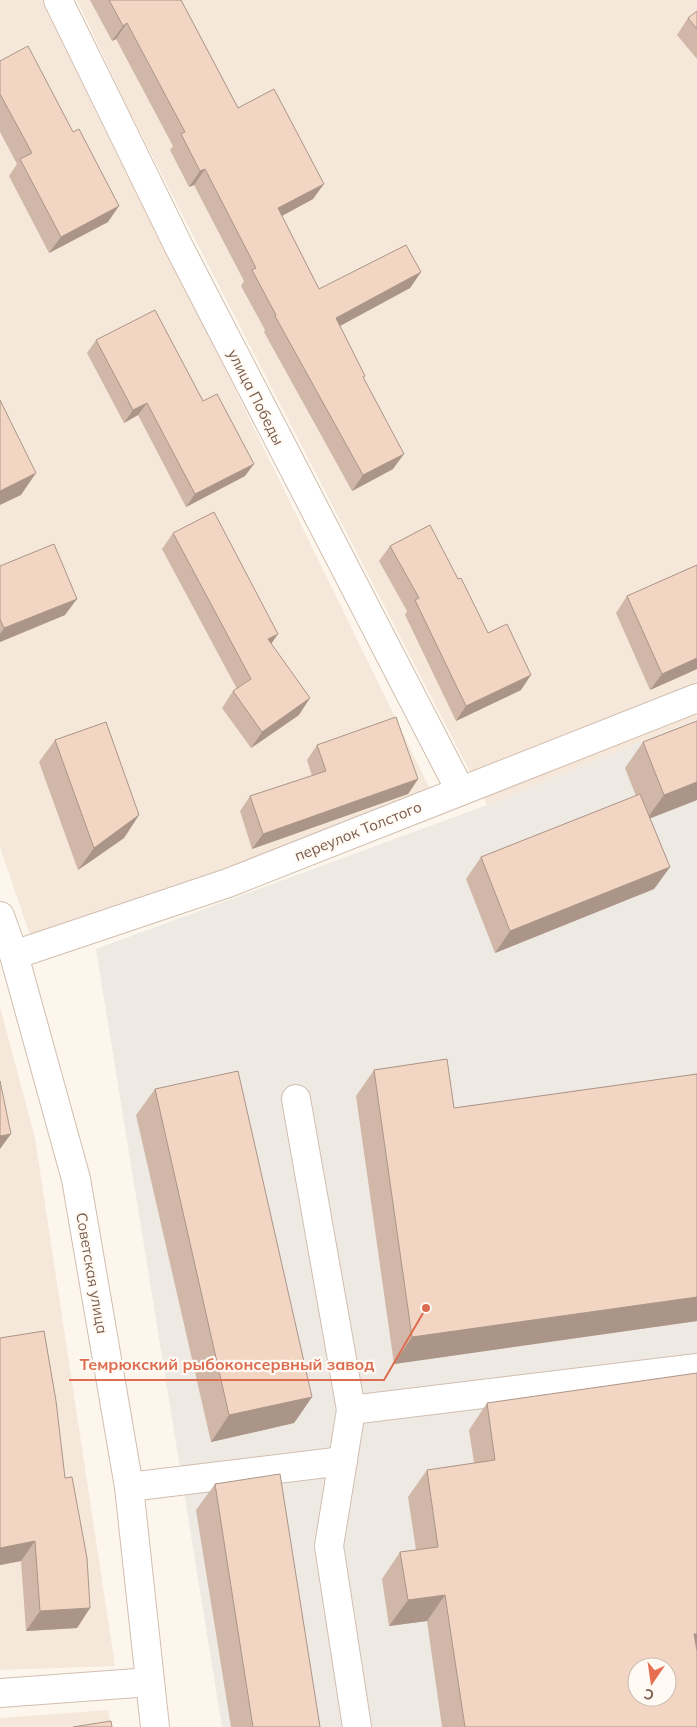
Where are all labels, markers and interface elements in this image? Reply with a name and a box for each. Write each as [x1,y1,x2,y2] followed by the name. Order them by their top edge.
[224,346,288,448] street label: улица Победы
[292,797,424,865] street label: переулок Толстого
[72,1211,112,1335] street label: Советская улица
[69,1349,384,1380] callout: Темрюкский рыбоконсервный завод
[80,1354,374,1374] text: Темрюкский рыбоконсервный завод
[627,1657,677,1707] north arrow
[642,1685,656,1705] text: С

